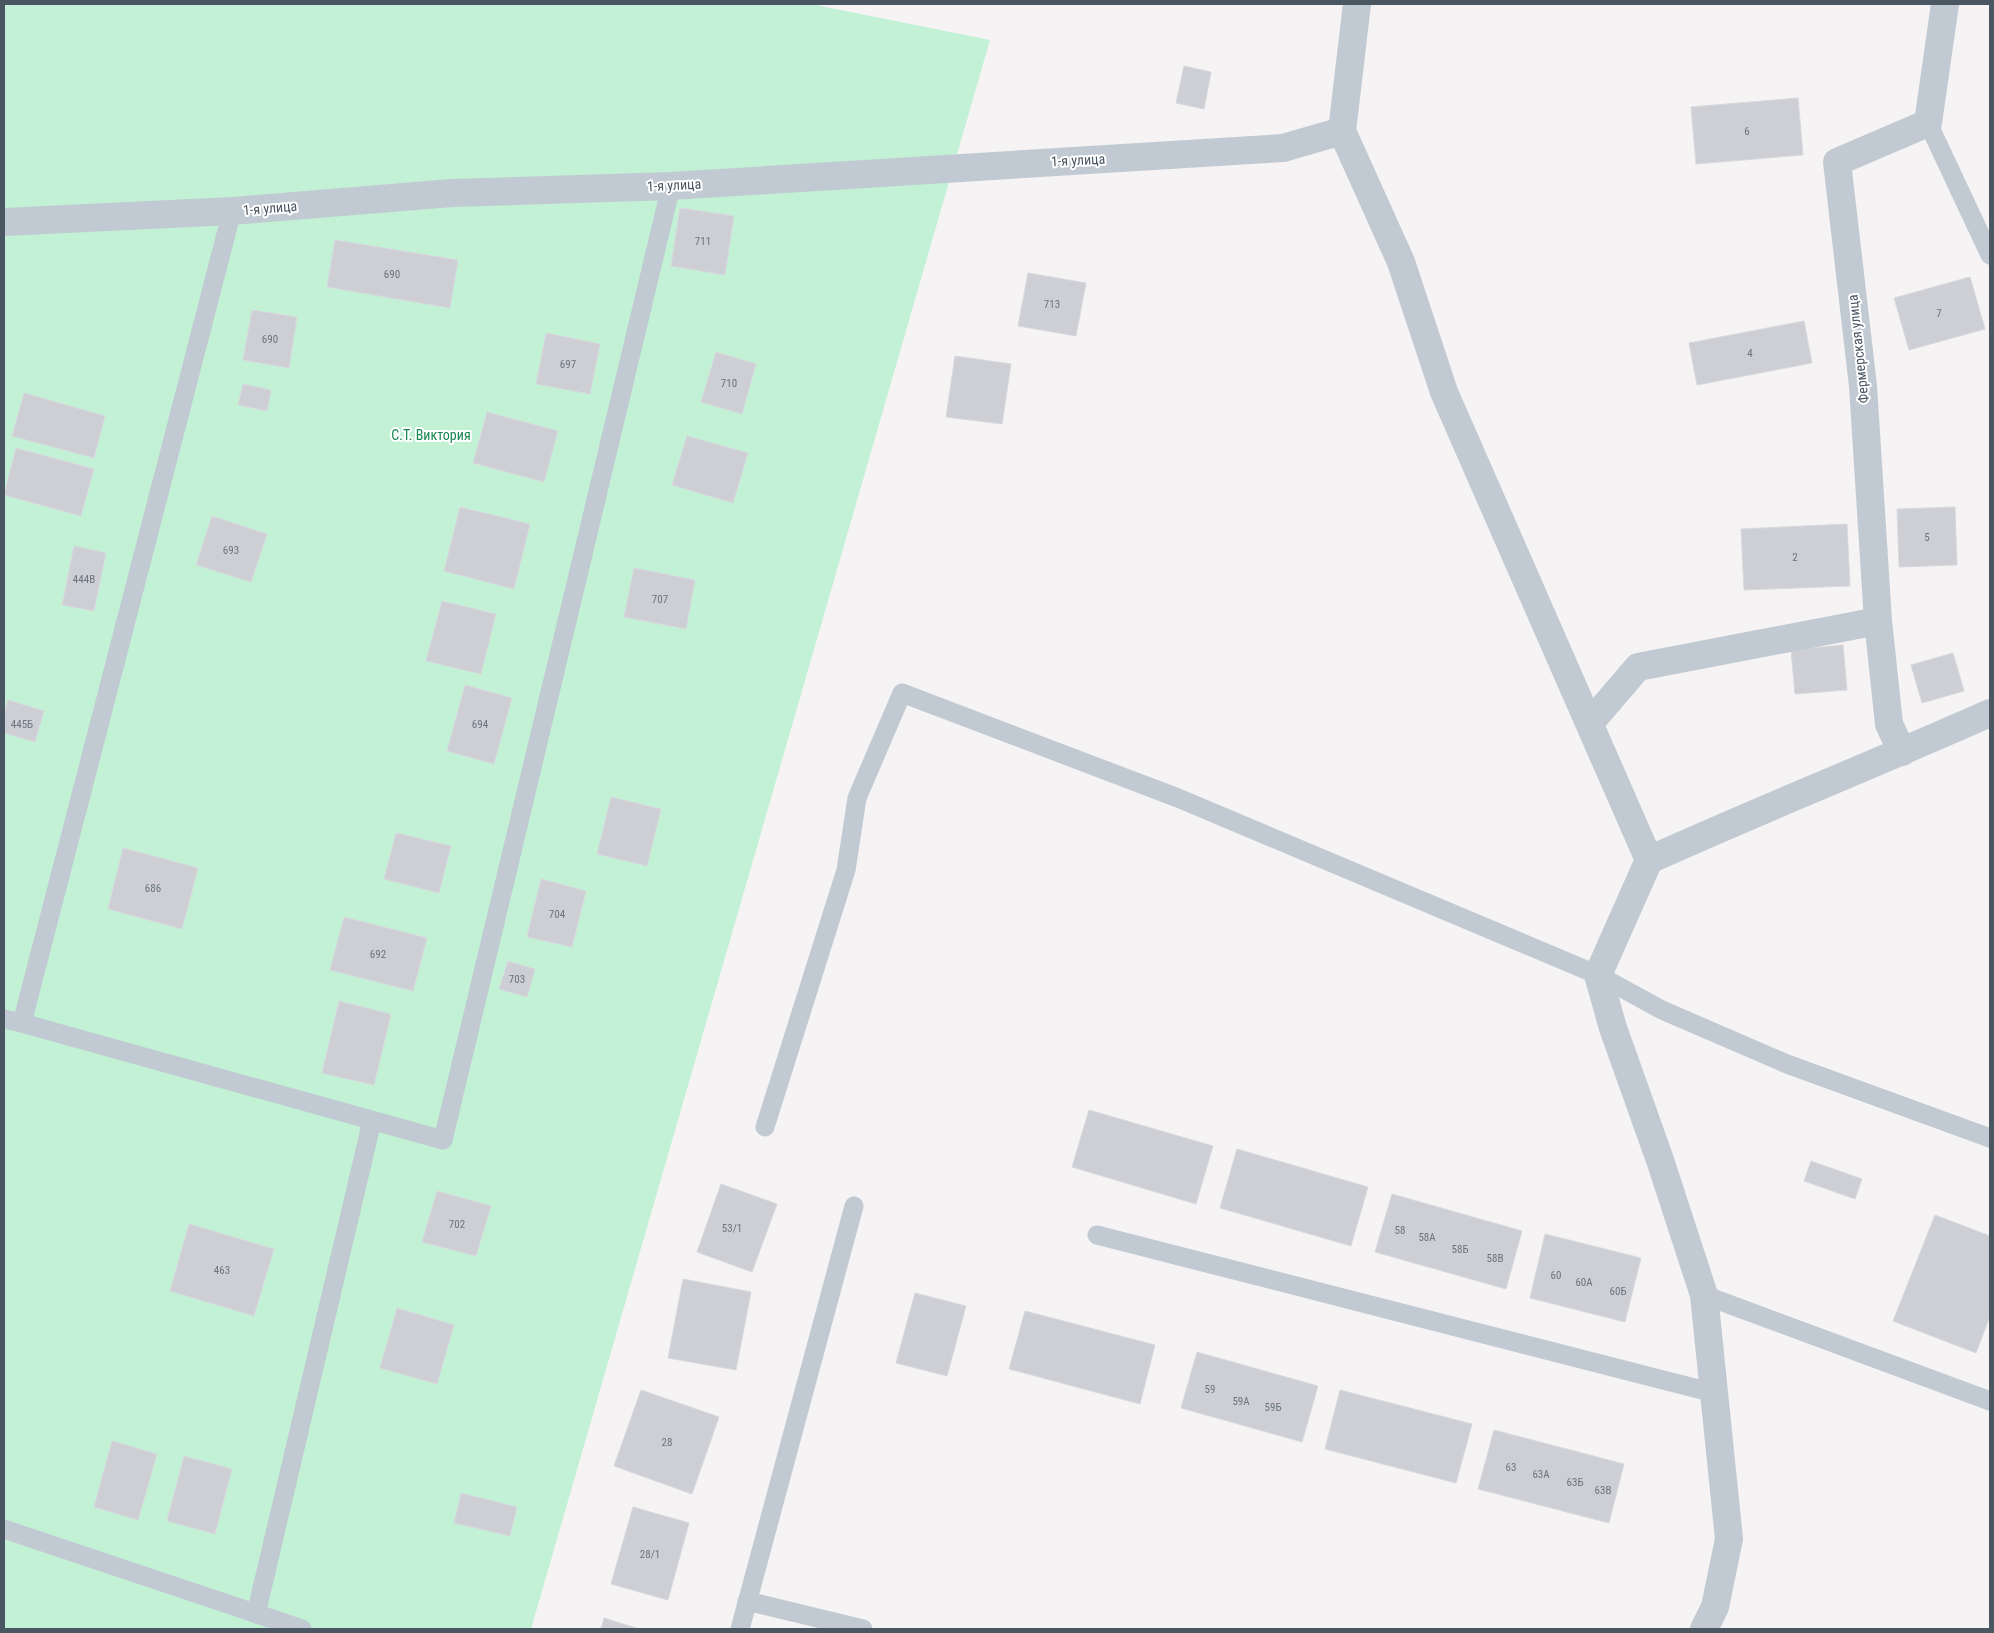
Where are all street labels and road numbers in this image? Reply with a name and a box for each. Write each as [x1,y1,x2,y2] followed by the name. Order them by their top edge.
[1051,151,1105,169] street label: 1-я улица
[647,176,701,194] street label: 1-я улица
[242,198,298,218] street label: 1-я улица
[1844,294,1872,404] street label: Фермерская улица

